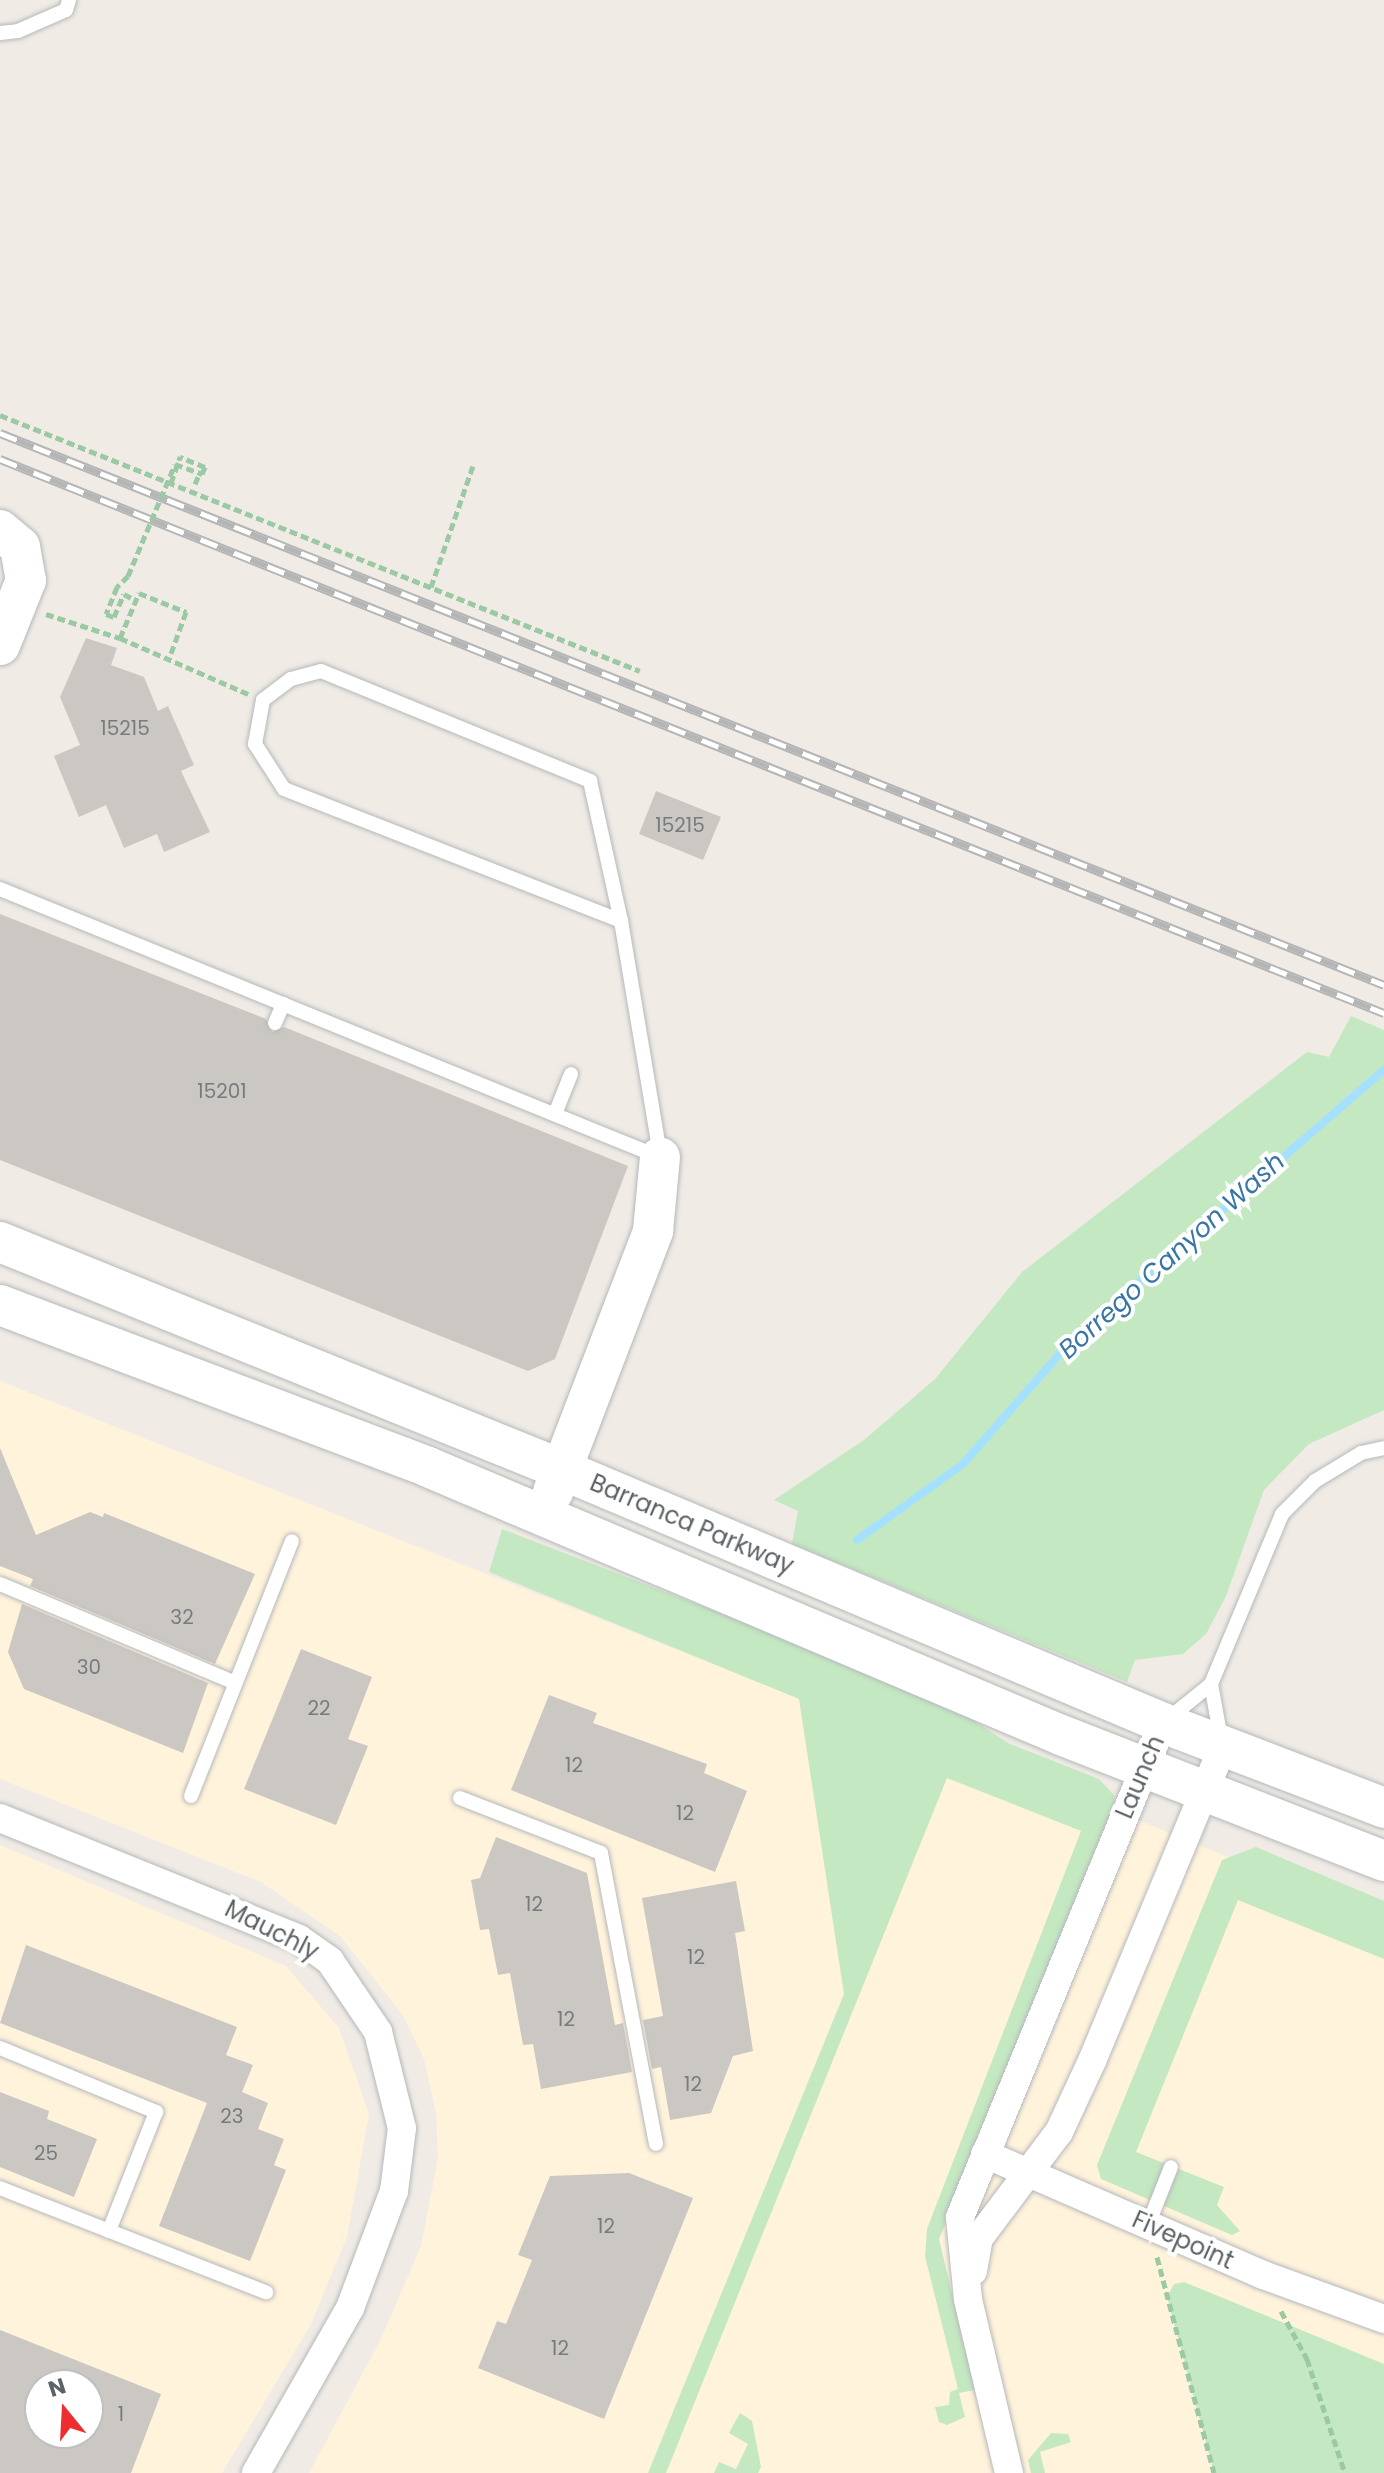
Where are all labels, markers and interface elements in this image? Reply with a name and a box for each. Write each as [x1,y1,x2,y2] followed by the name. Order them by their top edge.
[100,716,150,740] house number: 15215
[655,813,705,837] house number: 15215
[197,1079,247,1103] house number: 15201
[1053,1146,1291,1366] water label: Borrego Canyon Wash
[586,1468,798,1580] street label: Barranca Parkway
[170,1605,194,1629] house number: 32
[77,1655,101,1679] house number: 30
[308,1696,330,1720] house number: 22
[1110,1731,1170,1823] street label: Launch
[565,1753,583,1777] house number: 12
[676,1801,694,1825] house number: 12
[525,1892,543,1916] house number: 12
[220,1894,324,1966] street label: Mauchly
[687,1945,705,1969] house number: 12
[557,2007,575,2031] house number: 12
[684,2072,702,2096] house number: 12
[220,2104,244,2128] house number: 23
[34,2141,58,2165] house number: 25
[1128,2205,1238,2275] street label: Fivepoint
[597,2214,615,2238] house number: 12
[551,2336,569,2360] house number: 12
[24,2369,104,2449] north arrow
[44,2370,70,2405] text: N
[118,2402,124,2426] house number: 1

